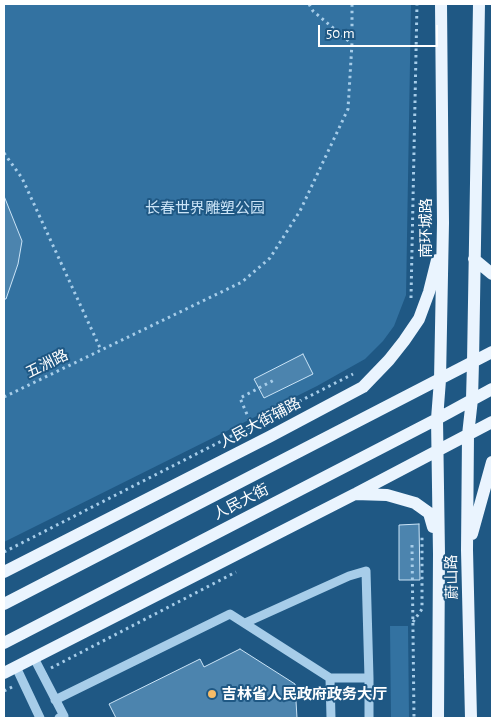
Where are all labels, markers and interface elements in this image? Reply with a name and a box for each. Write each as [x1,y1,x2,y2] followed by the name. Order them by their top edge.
[321,15,441,47] scale bar
[326,26,355,41] text: 50 m
[417,198,435,258] street label: 南环城路
[145,199,265,217] park label: 长春世界雕塑公园
[23,346,71,382] street label: 五洲路
[216,394,304,452] street label: 人民大街辅路
[210,480,272,524] street label: 人民大街
[443,554,461,600] street label: 蔚山路
[222,685,387,703] place label: 吉林省人民政府政务大厅
[206,688,218,700] marker: 吉林省人民政府政务大厅

